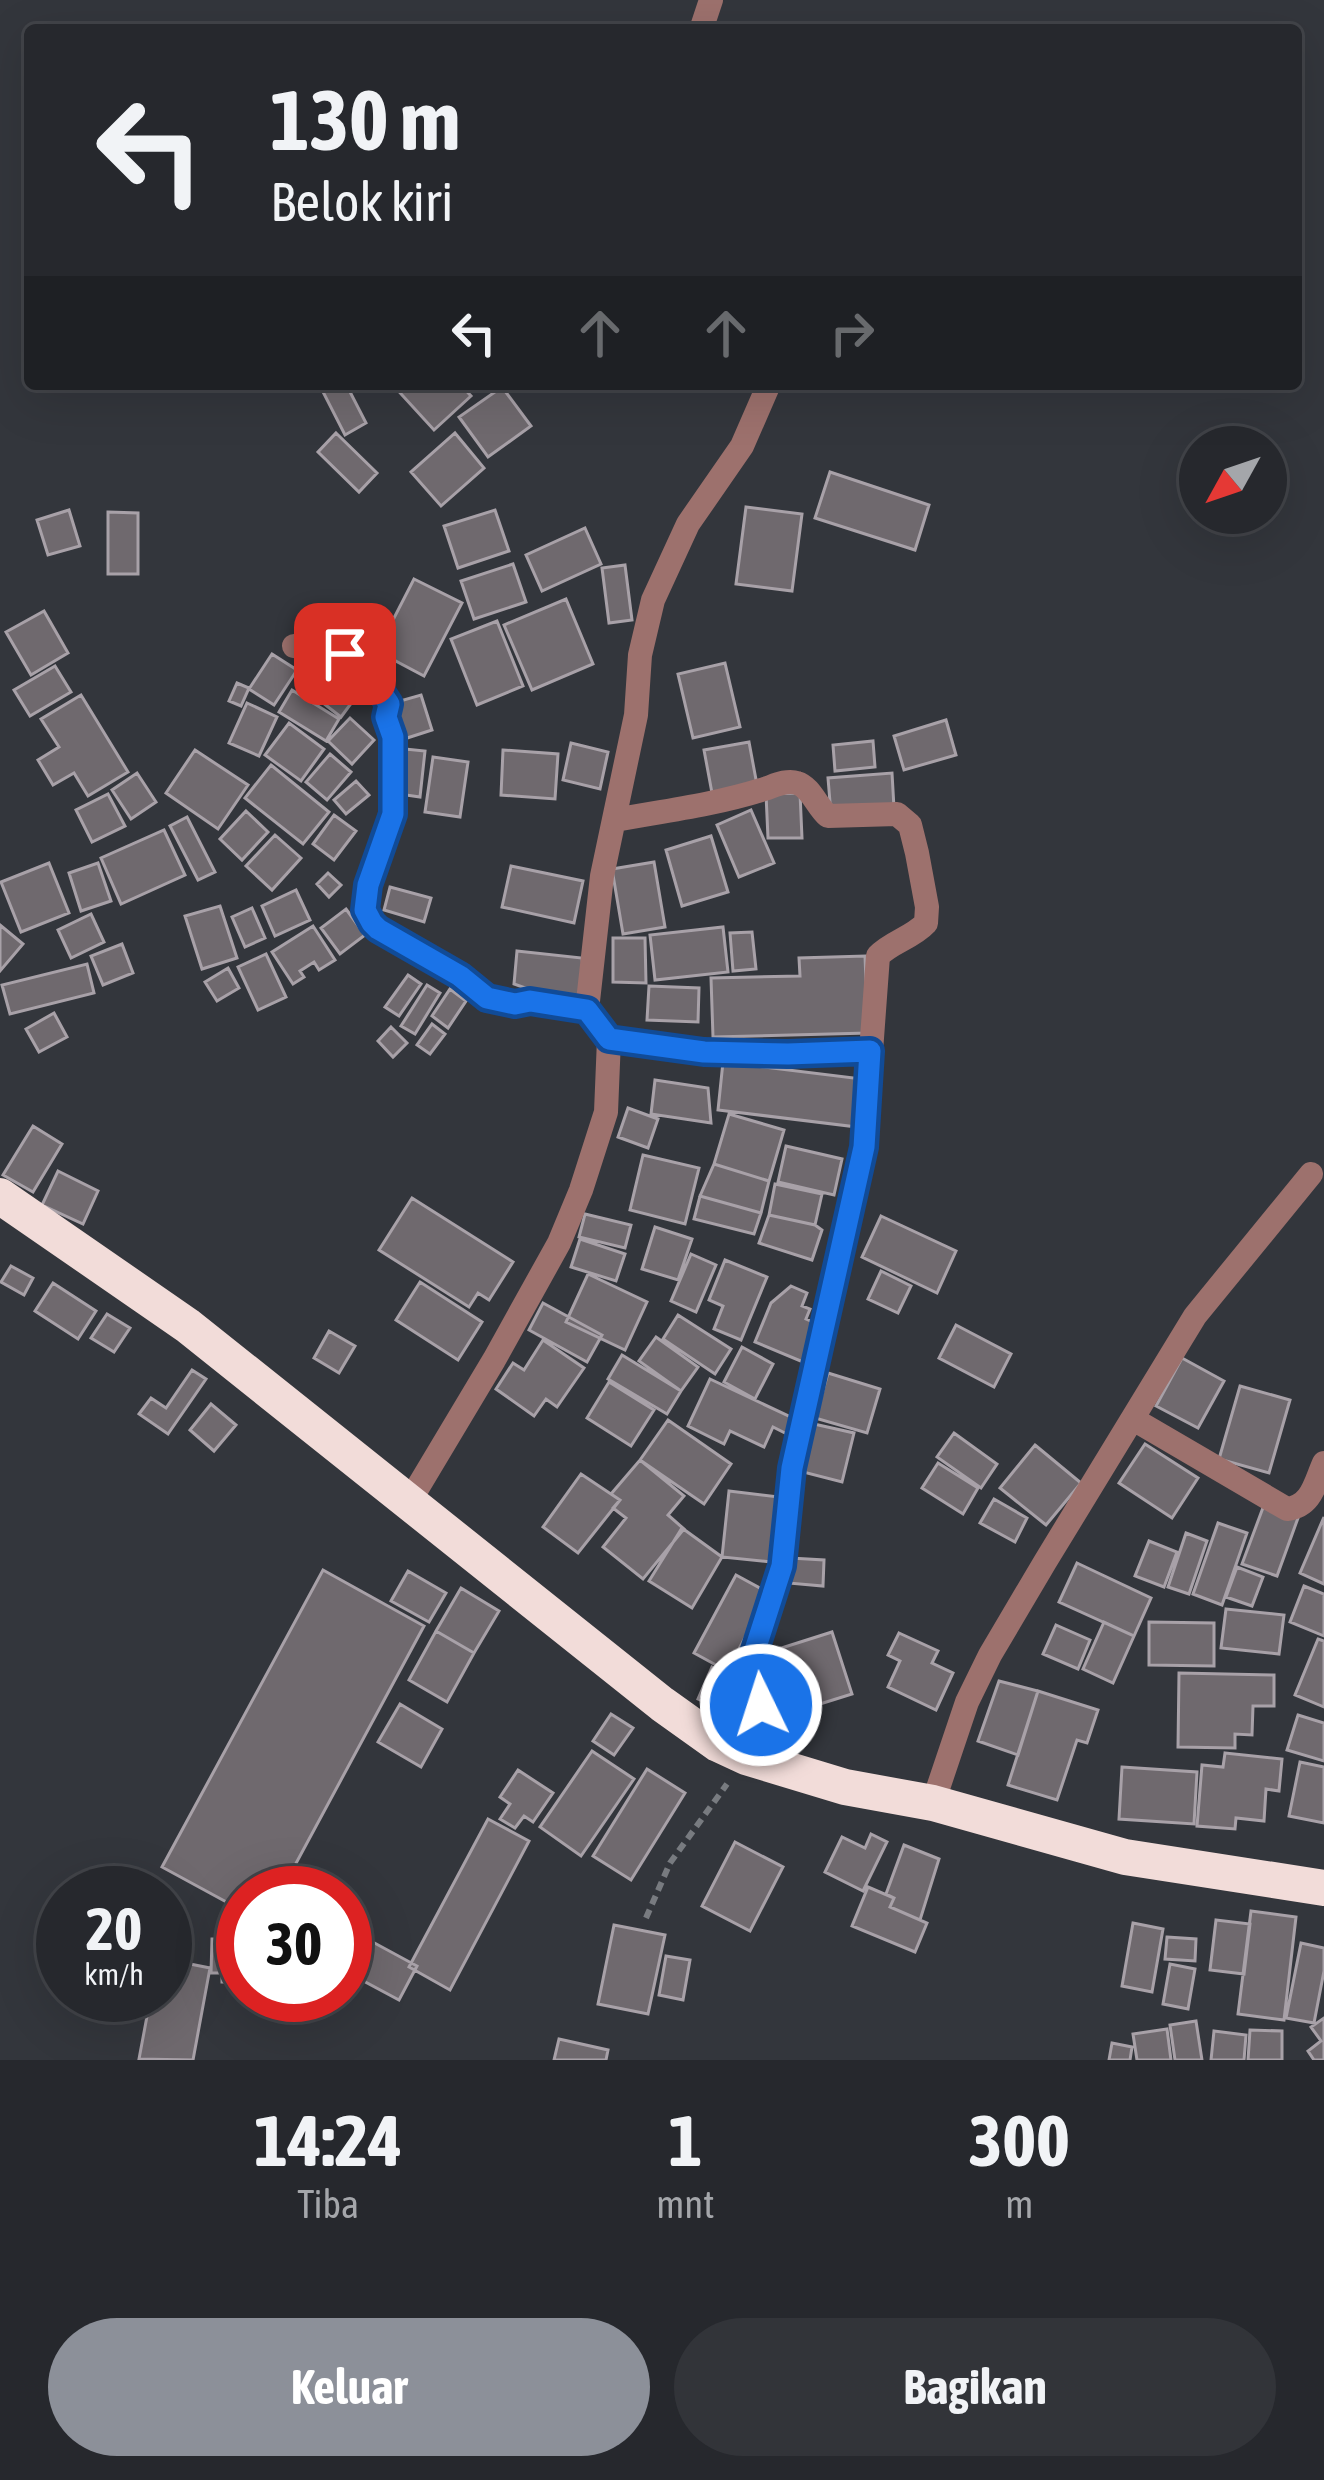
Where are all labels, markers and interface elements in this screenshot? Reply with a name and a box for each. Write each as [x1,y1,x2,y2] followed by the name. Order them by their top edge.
[72,72,228,228] icon: left
[270,72,460,168] text: 130 m
[270,171,453,232] text: Belok kiri
[441,300,507,366] icon: left
[567,300,633,366] icon: ahead
[693,300,759,366] icon: ahead
[819,300,885,366] icon: right
[1179,426,1287,534] north arrow
[1179,426,1287,534] map controls
[294,603,396,705] pin
[312,621,378,687] icon: arrive
[698,1642,824,1768] position arrow
[216,1866,372,2022] speed limit sign: 30
[86,1894,142,1963] text: 20
[84,1957,144,1991] text: km/h
[254,2099,402,2181] text: 14:24
[668,2099,702,2181] text: 1
[968,2099,1070,2181] text: 300
[297,2182,359,2226] text: Tiba
[656,2182,714,2226] text: mnt
[1005,2182,1033,2226] text: m
[48,2318,650,2456] button: Keluar
[674,2318,1276,2456] button: Bagikan

